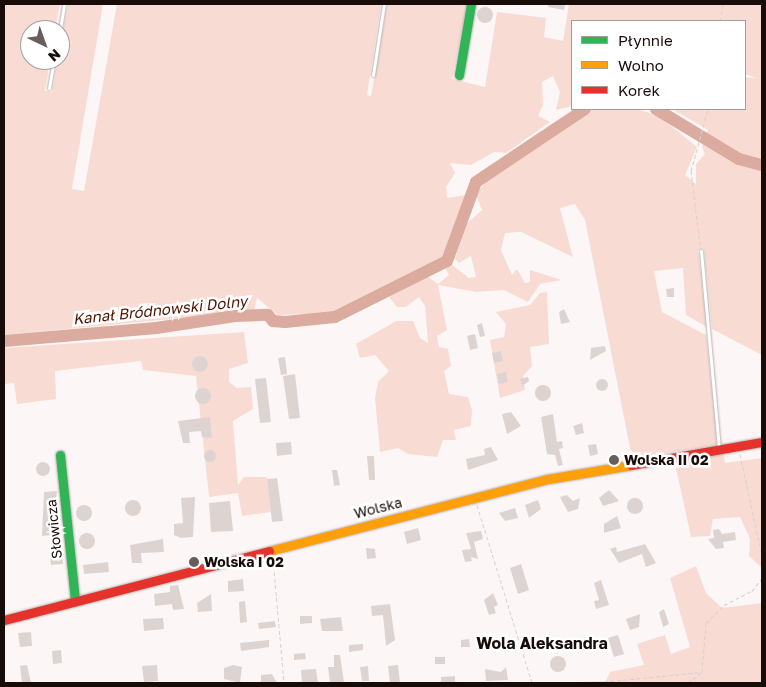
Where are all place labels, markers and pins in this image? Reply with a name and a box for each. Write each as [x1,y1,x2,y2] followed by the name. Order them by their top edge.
[624,452,708,468] place label: Wolska II 02
[608,454,620,466] marker: Wolska II 02
[204,554,284,570] place label: Wolska I 02
[188,556,200,568] marker: Wolska I 02

